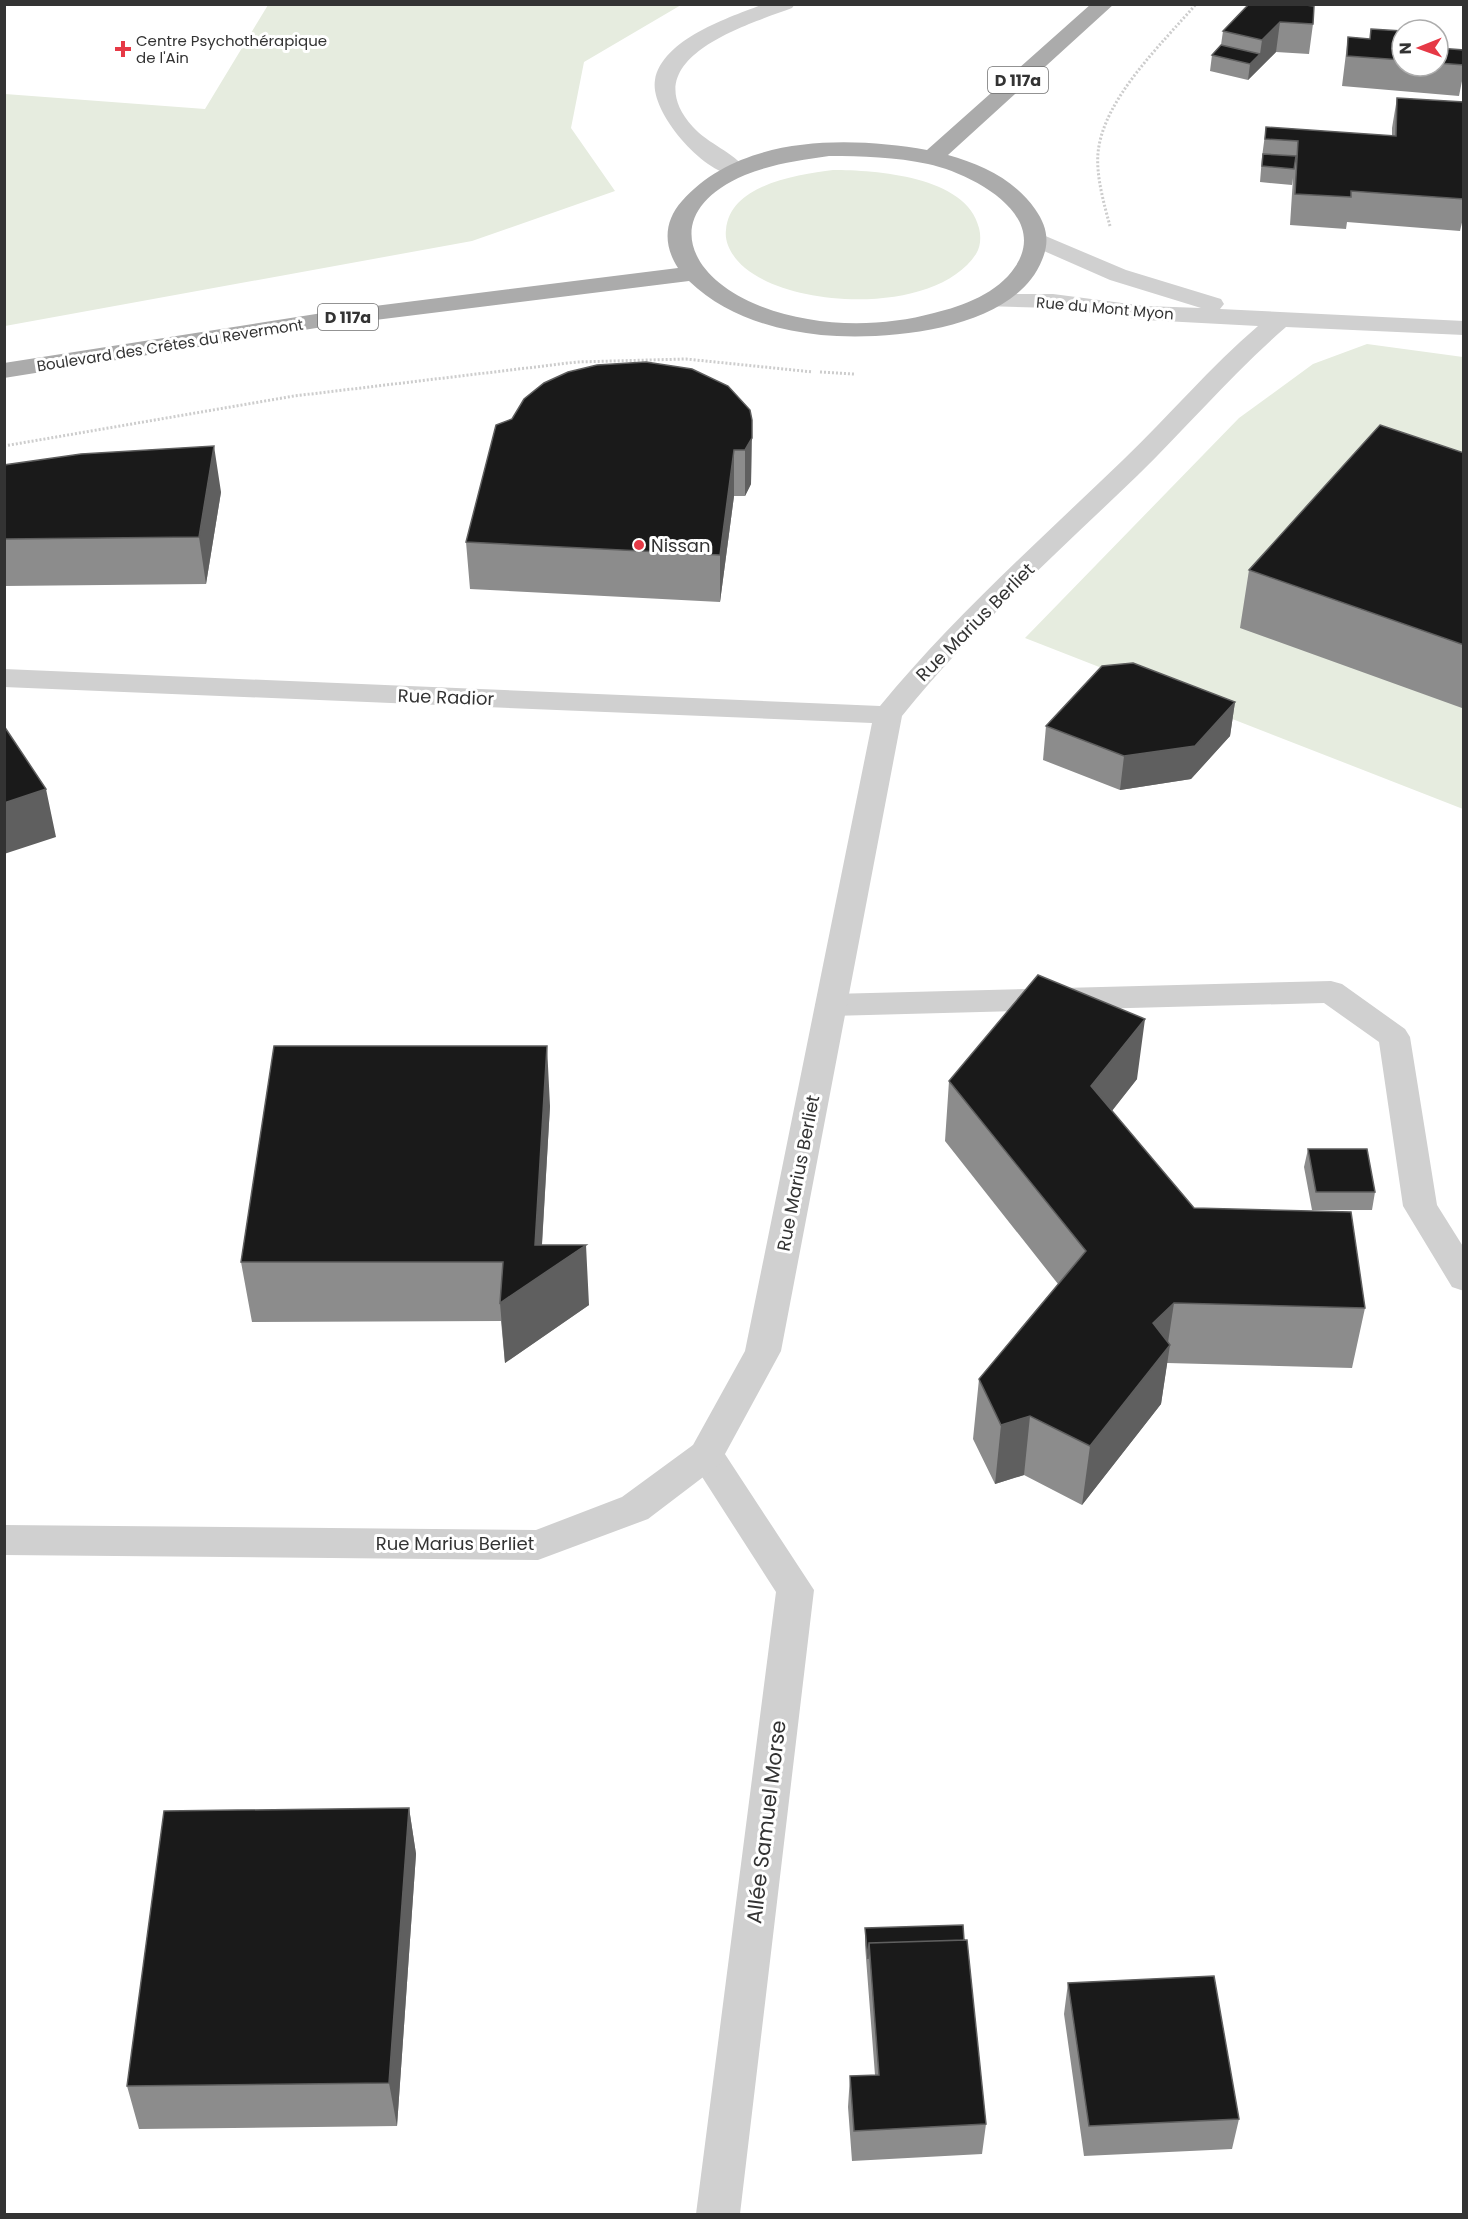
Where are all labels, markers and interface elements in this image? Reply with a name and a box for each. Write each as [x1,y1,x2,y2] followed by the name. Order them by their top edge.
[1390,18,1450,78] north arrow
[136,30,327,68] place label: Centre Psychothérapique de l'Ain
[114,40,132,58] marker: Centre Psychothérapique de l'Ain
[1394,42,1417,54] text: N
[988,67,1048,93] road number: D 117a
[1035,292,1175,324] street label: Rue du Mont Myon
[318,304,378,330] road number: D 117a
[35,314,305,376] street label: Boulevard des Crêtes du Revermont
[651,533,711,558] place label: Nissan
[632,538,646,552] marker: Nissan
[910,557,1040,687] street label: Rue Marius Berliet
[397,683,495,711] street label: Rue Radior
[771,1093,825,1253] street label: Rue Marius Berliet
[376,1531,534,1556] street label: Rue Marius Berliet
[739,1719,793,1925] street label: Allée Samuel Morse

